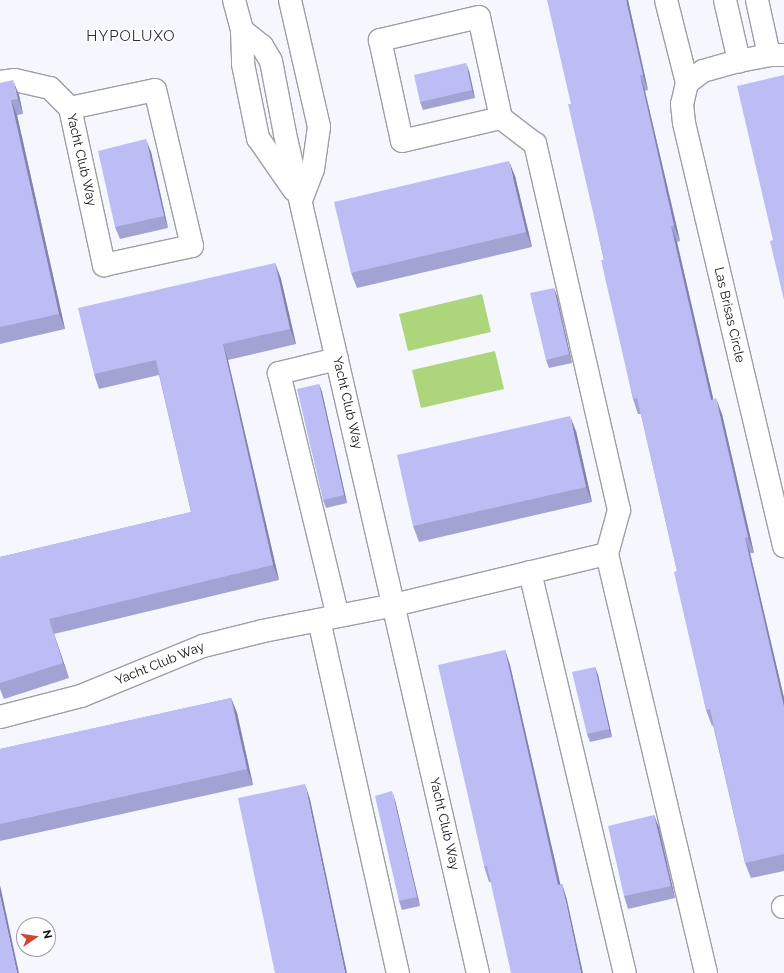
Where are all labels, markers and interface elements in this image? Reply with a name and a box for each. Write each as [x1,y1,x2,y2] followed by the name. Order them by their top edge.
[86,28,176,46] district label: HYPOLUXO
[63,112,99,208] street label: Yacht Club Way
[710,266,748,364] street label: Las Brisas Circle
[329,355,365,451] street label: Yacht Club Way
[113,639,207,689] street label: Yacht Club Way
[426,776,462,872] street label: Yacht Club Way
[16,917,56,957] north arrow
[40,929,54,940] text: N

